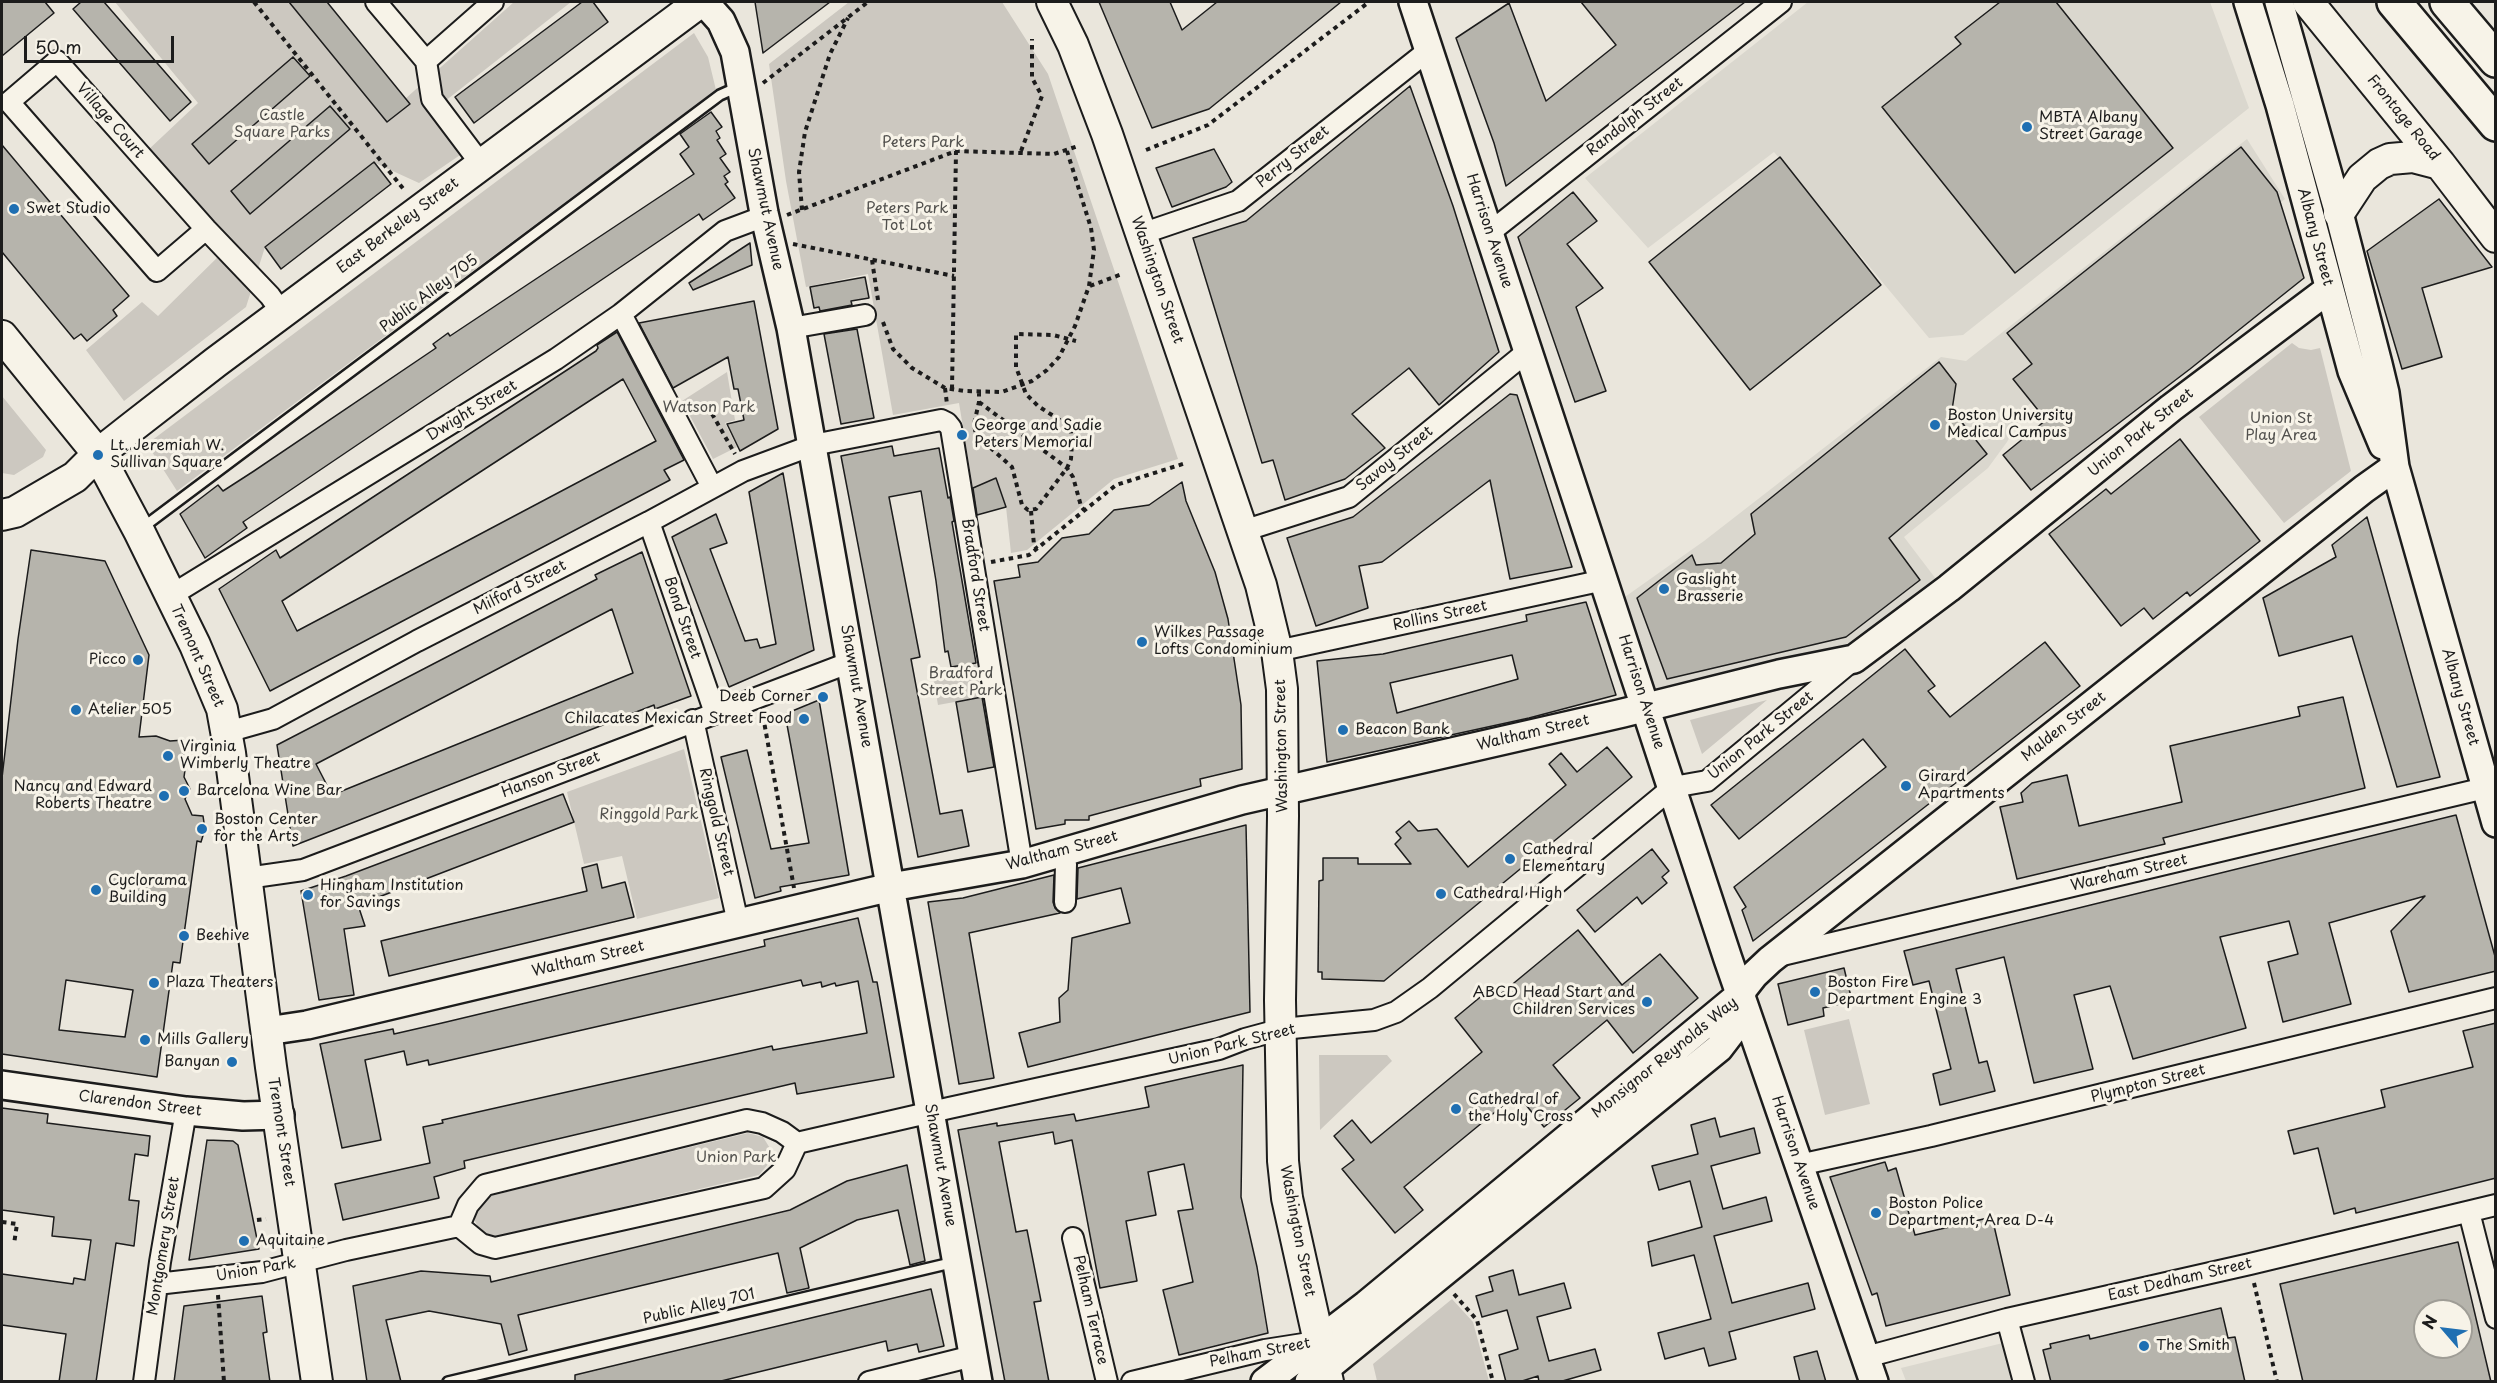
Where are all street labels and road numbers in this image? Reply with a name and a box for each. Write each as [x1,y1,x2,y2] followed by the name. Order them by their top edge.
[2363,71,2443,165] street label: Frontage Road
[1583,74,1687,160] street label: Randolph Street
[72,80,148,162] street label: Village Court
[1253,122,1333,192] street label: Perry Street
[743,146,787,272] street label: Shawmut Avenue
[1462,171,1516,291] street label: Harrison Avenue
[334,174,462,278] street label: East Berkeley Street
[2293,186,2337,288] street label: Albany Street
[1127,214,1187,346] street label: Washington Street
[376,251,482,337] street label: Public Alley 705
[423,377,521,445] street label: Dwight Street
[2085,385,2197,481] street label: Union Park Street
[1353,423,1437,495] street label: Savoy Street
[957,517,993,633] street label: Bradford Street
[471,557,569,619] street label: Milford Street
[660,575,704,661] street label: Bond Street
[1391,597,1489,635] street label: Rollins Street
[166,602,228,710] street label: Tremont Street
[836,623,876,749] street label: Shawmut Avenue
[1614,632,1668,752] street label: Harrison Avenue
[2438,646,2482,748] street label: Albany Street
[1272,679,1292,813] street label: Washington Street
[1705,688,1817,784] street label: Union Park Street
[2018,688,2110,766] street label: Malden Street
[1475,711,1591,755] street label: Waltham Street
[499,748,603,802] street label: Hanson Street
[695,766,737,878] street label: Ringgold Street
[1004,827,1120,875] street label: Waltham Street
[2069,851,2189,895] street label: Wareham Street
[530,937,646,981] street label: Waltham Street
[1588,994,1742,1122] street label: Monsignor Reynolds Way
[1167,1020,1297,1070] street label: Union Park Street
[2089,1061,2207,1107] street label: Plympton Street
[263,1076,299,1188] street label: Tremont Street
[77,1088,203,1120] street label: Clarendon Street
[1767,1094,1823,1212] street label: Harrison Avenue
[920,1102,960,1228] street label: Shawmut Avenue
[1275,1164,1319,1298] street label: Washington Street
[144,1175,184,1317] street label: Montgomery Street
[1069,1253,1111,1367] street label: Pelham Terrace
[215,1254,297,1286] street label: Union Park
[2106,1255,2254,1305] street label: East Dedham Street
[641,1285,757,1329] street label: Public Alley 701
[1208,1334,1312,1372] street label: Pelham Street

